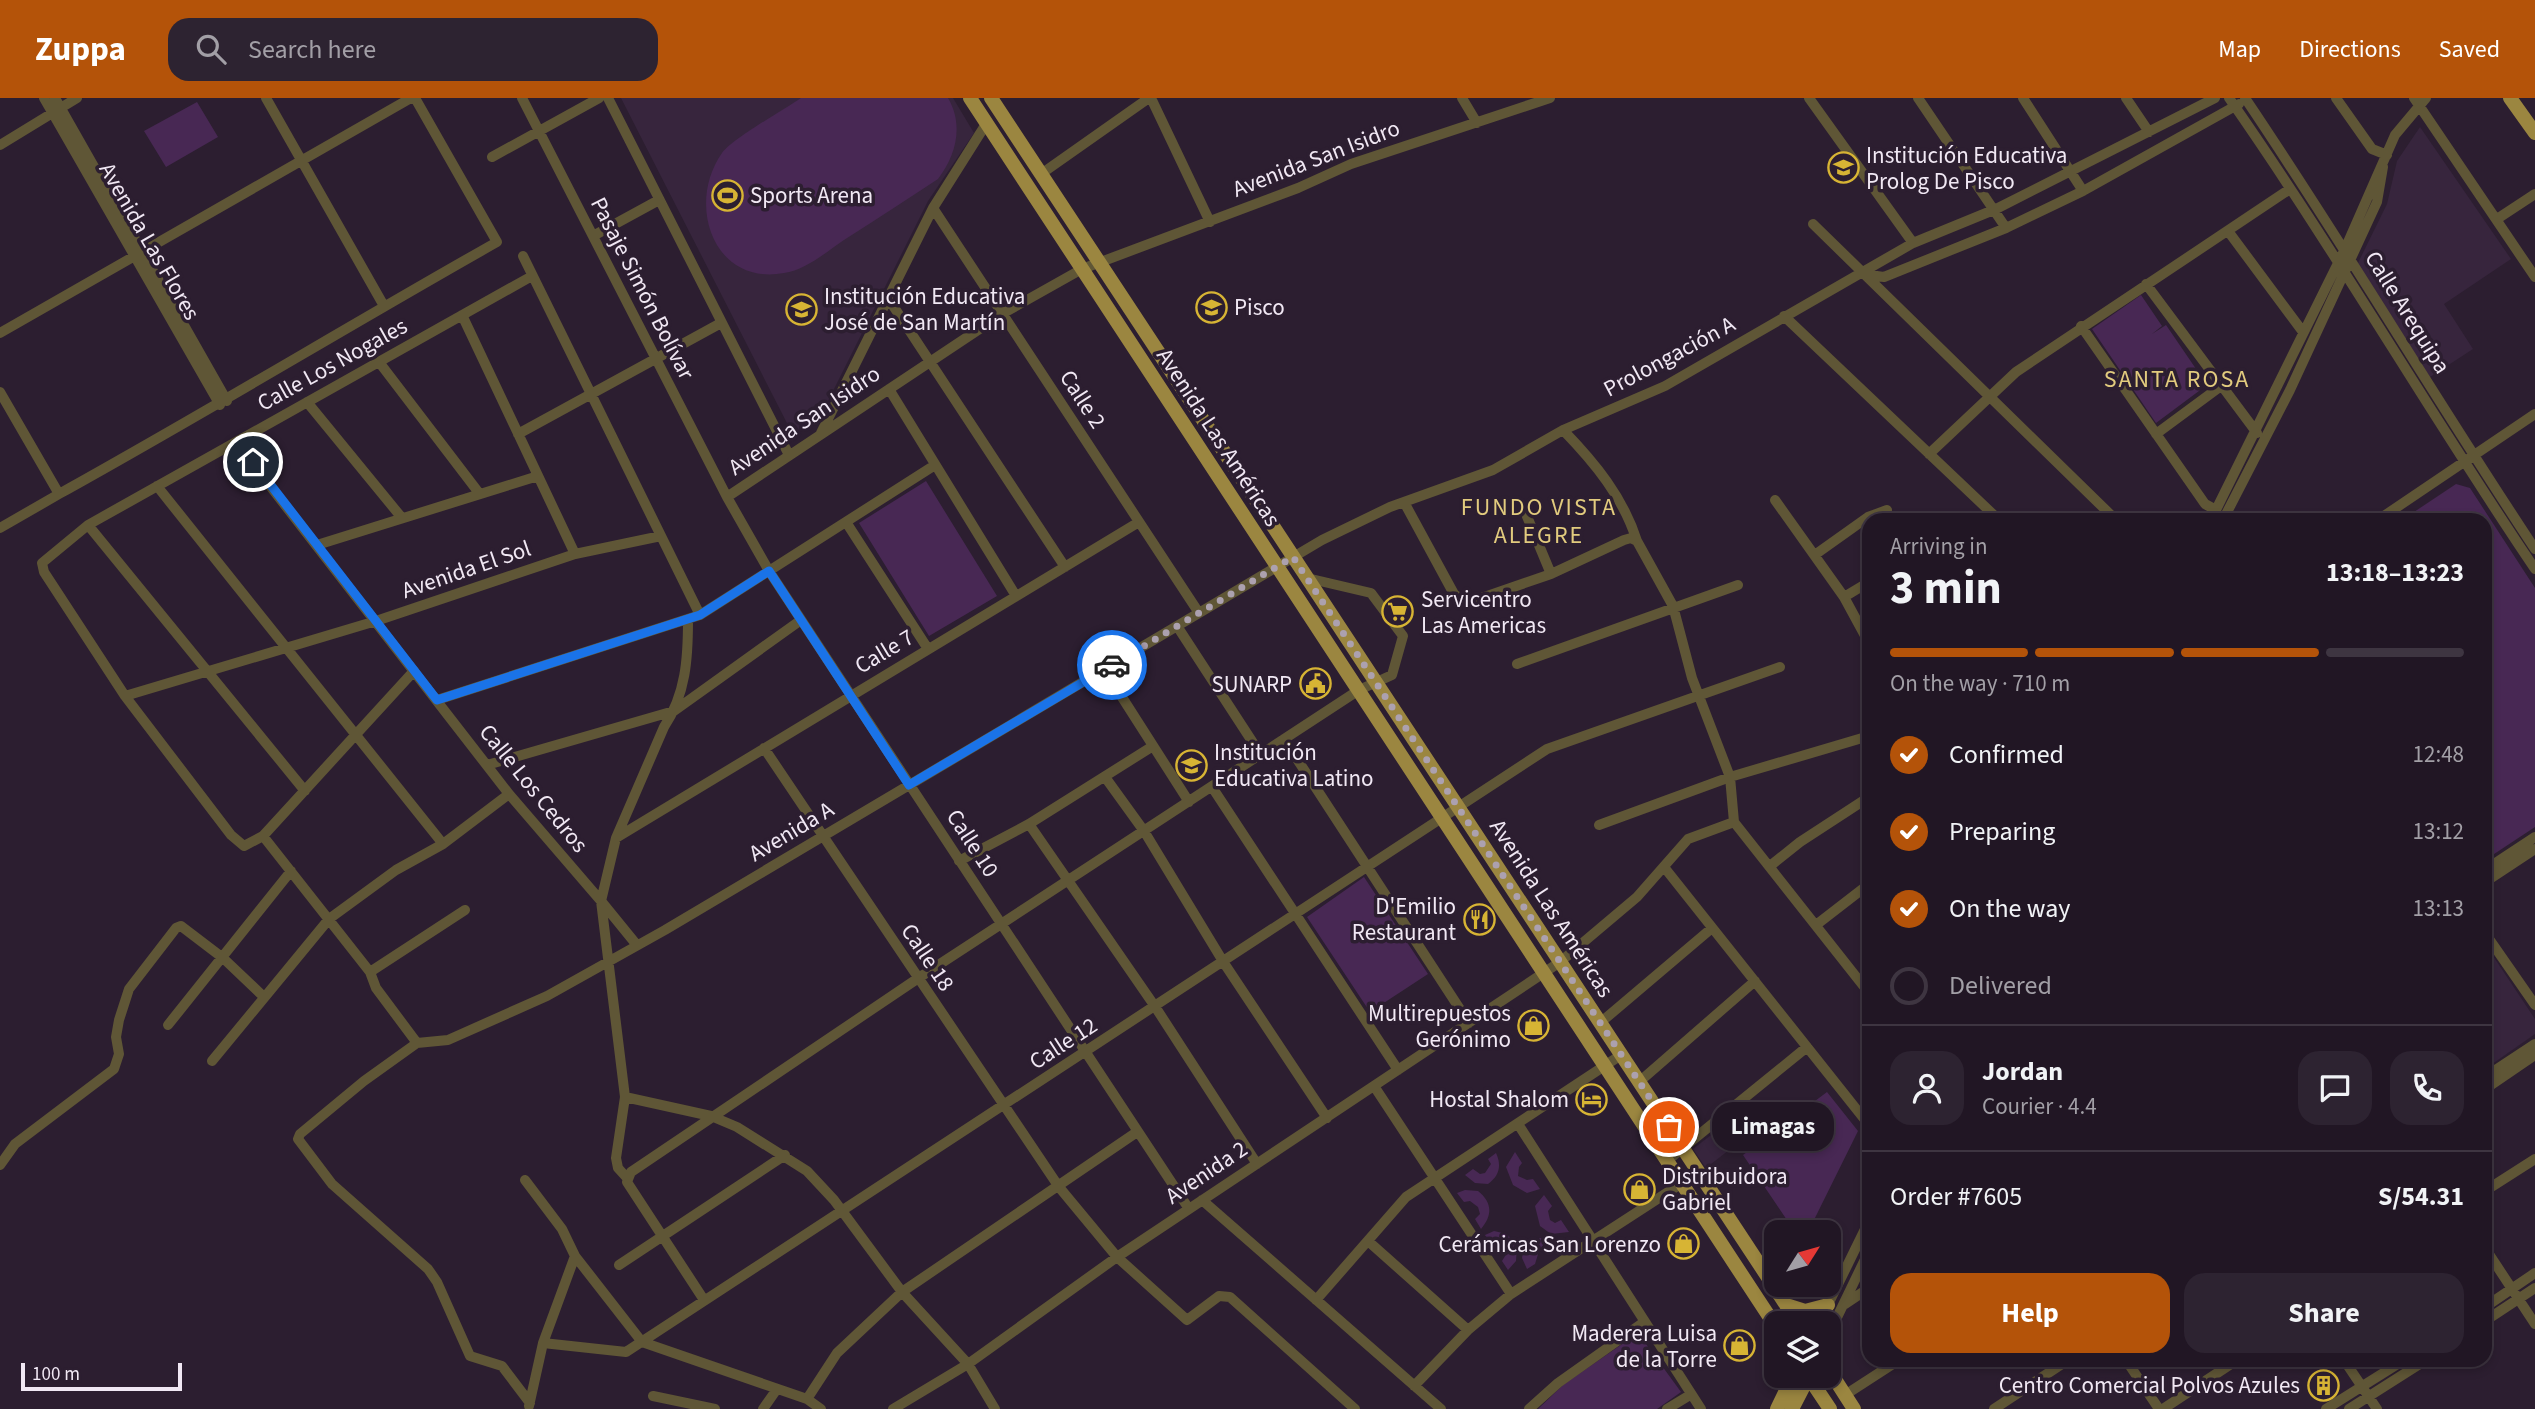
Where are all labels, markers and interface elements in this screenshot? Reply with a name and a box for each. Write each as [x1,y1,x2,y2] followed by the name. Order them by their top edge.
[168,18,658,81] search box
[35,26,126,73] text: Zuppa
[192,30,230,68] icon: search
[248,31,376,68] text: Search here
[2218,32,2261,67] text: Map
[2299,32,2401,67] text: Directions
[2439,32,2500,67] text: Saved
[1228,111,1405,206] street label: Avenida San Isidro
[1866,139,2067,198] place label: Institución Educativa Prolog De Pisco
[1826,151,1860,185] school or university icon: Institución Educativa Prolog De Pisco
[91,156,208,326] street label: Avenida Las Flores
[710,178,744,212] sports icon: Sports Arena
[750,179,873,212] place label: Sports Arena
[582,191,703,386] street label: Pasaje Simón Bolívar
[2357,245,2458,380] street label: Calle Arequipa
[824,280,1025,339] place label: Institución Educativa José de San Martín
[1194,290,1228,324] school or university icon: Pisco
[1234,291,1285,324] place label: Pisco
[784,292,818,326] school or university icon: Institución Educativa José de San Martín
[1597,308,1742,405] street label: Prolongación A
[251,310,413,419] street label: Calle Los Nogales
[1148,342,1289,533] street label: Avenida Las Américas
[722,357,887,484] street label: Avenida San Isidro
[2104,362,2250,397] district label: SANTA ROSA
[1051,363,1114,435] street label: Calle 2
[223,432,283,492] pin
[234,443,272,481] icon: home
[1461,490,1617,553] district label: FUNDO VISTA ALEGRE
[1890,530,1988,563] text: Arriving in
[397,532,535,607] street label: Avenida El Sol
[2326,554,2464,591] text: 13:18–13:23
[1890,556,2002,621] text: 3 min
[1421,583,1546,642] place label: Servicentro Las Americas
[1381,595,1415,629] supermarket icon: Servicentro Las Americas
[848,621,920,682] street label: Calle 7
[1077,630,1147,700] courier
[1093,646,1131,684] icon: car
[1298,667,1332,701] public building icon: SUNARP
[1890,667,2070,700] text: On the way · 710 m
[1211,668,1292,701] place label: SUNARP
[471,717,596,860] street label: Calle Los Cedros
[1214,736,1374,795] place label: Institución Educativa Latino
[1890,736,1928,774] icon: check
[1949,736,2064,773] text: Confirmed
[2413,738,2464,771] text: 12:48
[1174,748,1208,782] school or university icon: Institución Educativa Latino
[742,793,841,870] street label: Avenida A
[938,803,1007,884] street label: Calle 10
[1481,813,1622,1004] street label: Avenida Las Américas
[1890,813,1928,851] icon: check
[1949,813,2055,850] text: Preparing
[2413,815,2464,848] text: 13:12
[1352,890,1456,949] place label: D'Emilio Restaurant
[1890,890,1928,928] icon: check
[1949,890,2070,927] text: On the way
[2413,892,2464,925] text: 13:13
[1462,902,1496,936] restaurant icon: D'Emilio Restaurant
[893,917,962,998] street label: Calle 18
[1949,967,2052,1004] text: Delivered
[1368,997,1511,1056] place label: Multirepuestos Gerónimo
[1023,1009,1104,1078] street label: Calle 12
[1517,1009,1551,1043] shop icon: Multirepuestos Gerónimo
[1890,1051,1964,1125] button: person
[2298,1051,2372,1125] button: chat
[2390,1051,2464,1125] button: phone
[1982,1053,2063,1090] text: Jordan
[1575,1082,1609,1116] hotel icon: Hostal Shalom
[1429,1083,1569,1116] place label: Hostal Shalom
[1982,1090,2097,1123] text: Courier · 4.4
[1639,1097,1699,1157] pin
[1711,1102,1834,1152] callout: Limagas
[1650,1108,1688,1146] icon: bag
[1731,1110,1815,1143] text: Limagas
[1158,1133,1254,1212] street label: Avenida 2
[1662,1160,1788,1219] place label: Distribuidora Gabriel
[1622,1172,1656,1206] shop icon: Distribuidora Gabriel
[1890,1178,2022,1215] text: Order #7605
[2378,1178,2464,1215] text: S/54.31
[1764,1220,1841,1297] north arrow
[1764,1220,1841,1388] map controls
[1667,1227,1701,1261] shop icon: Cerámicas San Lorenzo
[1438,1228,1661,1261] place label: Cerámicas San Lorenzo
[1890,1273,2170,1353] button: Help
[2184,1273,2464,1353] button: Share
[1764,1311,1841,1388] button: layers
[1571,1317,1717,1376] place label: Maderera Luisa de la Torre
[1723,1329,1757,1363] shop icon: Maderera Luisa de la Torre
[21,1360,182,1392] scale bar
[32,1361,80,1388] text: 100 m
[2306,1368,2340,1402] building icon: Centro Comercial Polvos Azules
[1999,1369,2300,1402] place label: Centro Comercial Polvos Azules

